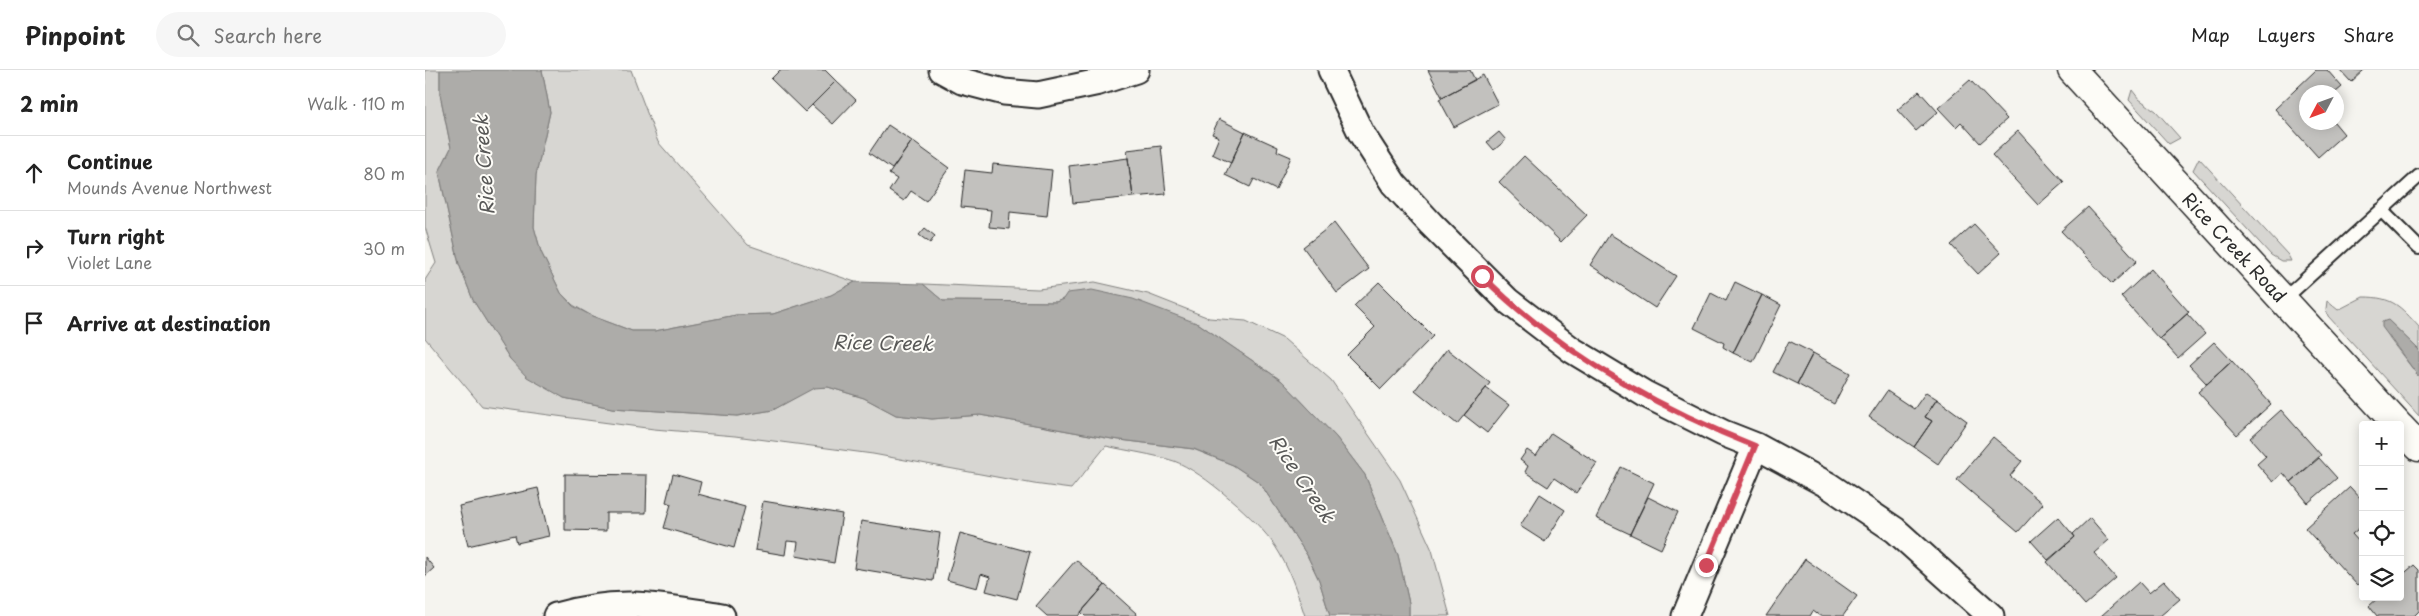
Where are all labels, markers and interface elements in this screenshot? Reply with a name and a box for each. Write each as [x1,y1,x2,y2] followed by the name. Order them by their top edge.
[156,12,506,57] search box
[25,17,126,53] text: Pinpoint
[174,21,202,49] icon: search
[214,21,322,49] text: Search here
[2191,21,2230,48] text: Map
[2258,21,2315,48] text: Layers
[2343,21,2394,48] text: Share
[2299,85,2344,130] north arrow
[20,87,79,119] text: 2 min
[307,91,405,115] text: Walk · 110 m
[465,113,500,216] water label: Rice Creek
[67,147,153,175] text: Continue
[20,159,48,187] icon: ahead
[363,161,405,185] text: 80 m
[67,175,272,199] text: Mounds Avenue Northwest
[2177,186,2293,308] street label: Rice Creek Road
[67,222,165,250] text: Turn right
[20,234,48,262] icon: right
[363,236,405,260] text: 30 m
[67,250,152,274] text: Violet Lane
[1471,265,1494,288] route start
[20,309,48,337] icon: arrive
[67,309,271,337] text: Arrive at destination
[833,327,935,357] water label: Rice Creek
[2359,421,2404,601] map controls
[2359,421,2404,466] button: +
[1263,429,1343,529] water label: Rice Creek
[2359,466,2404,511] button: −
[2359,511,2404,556] button: locate
[1695,554,1718,577] route end
[2359,556,2404,601] button: layers

